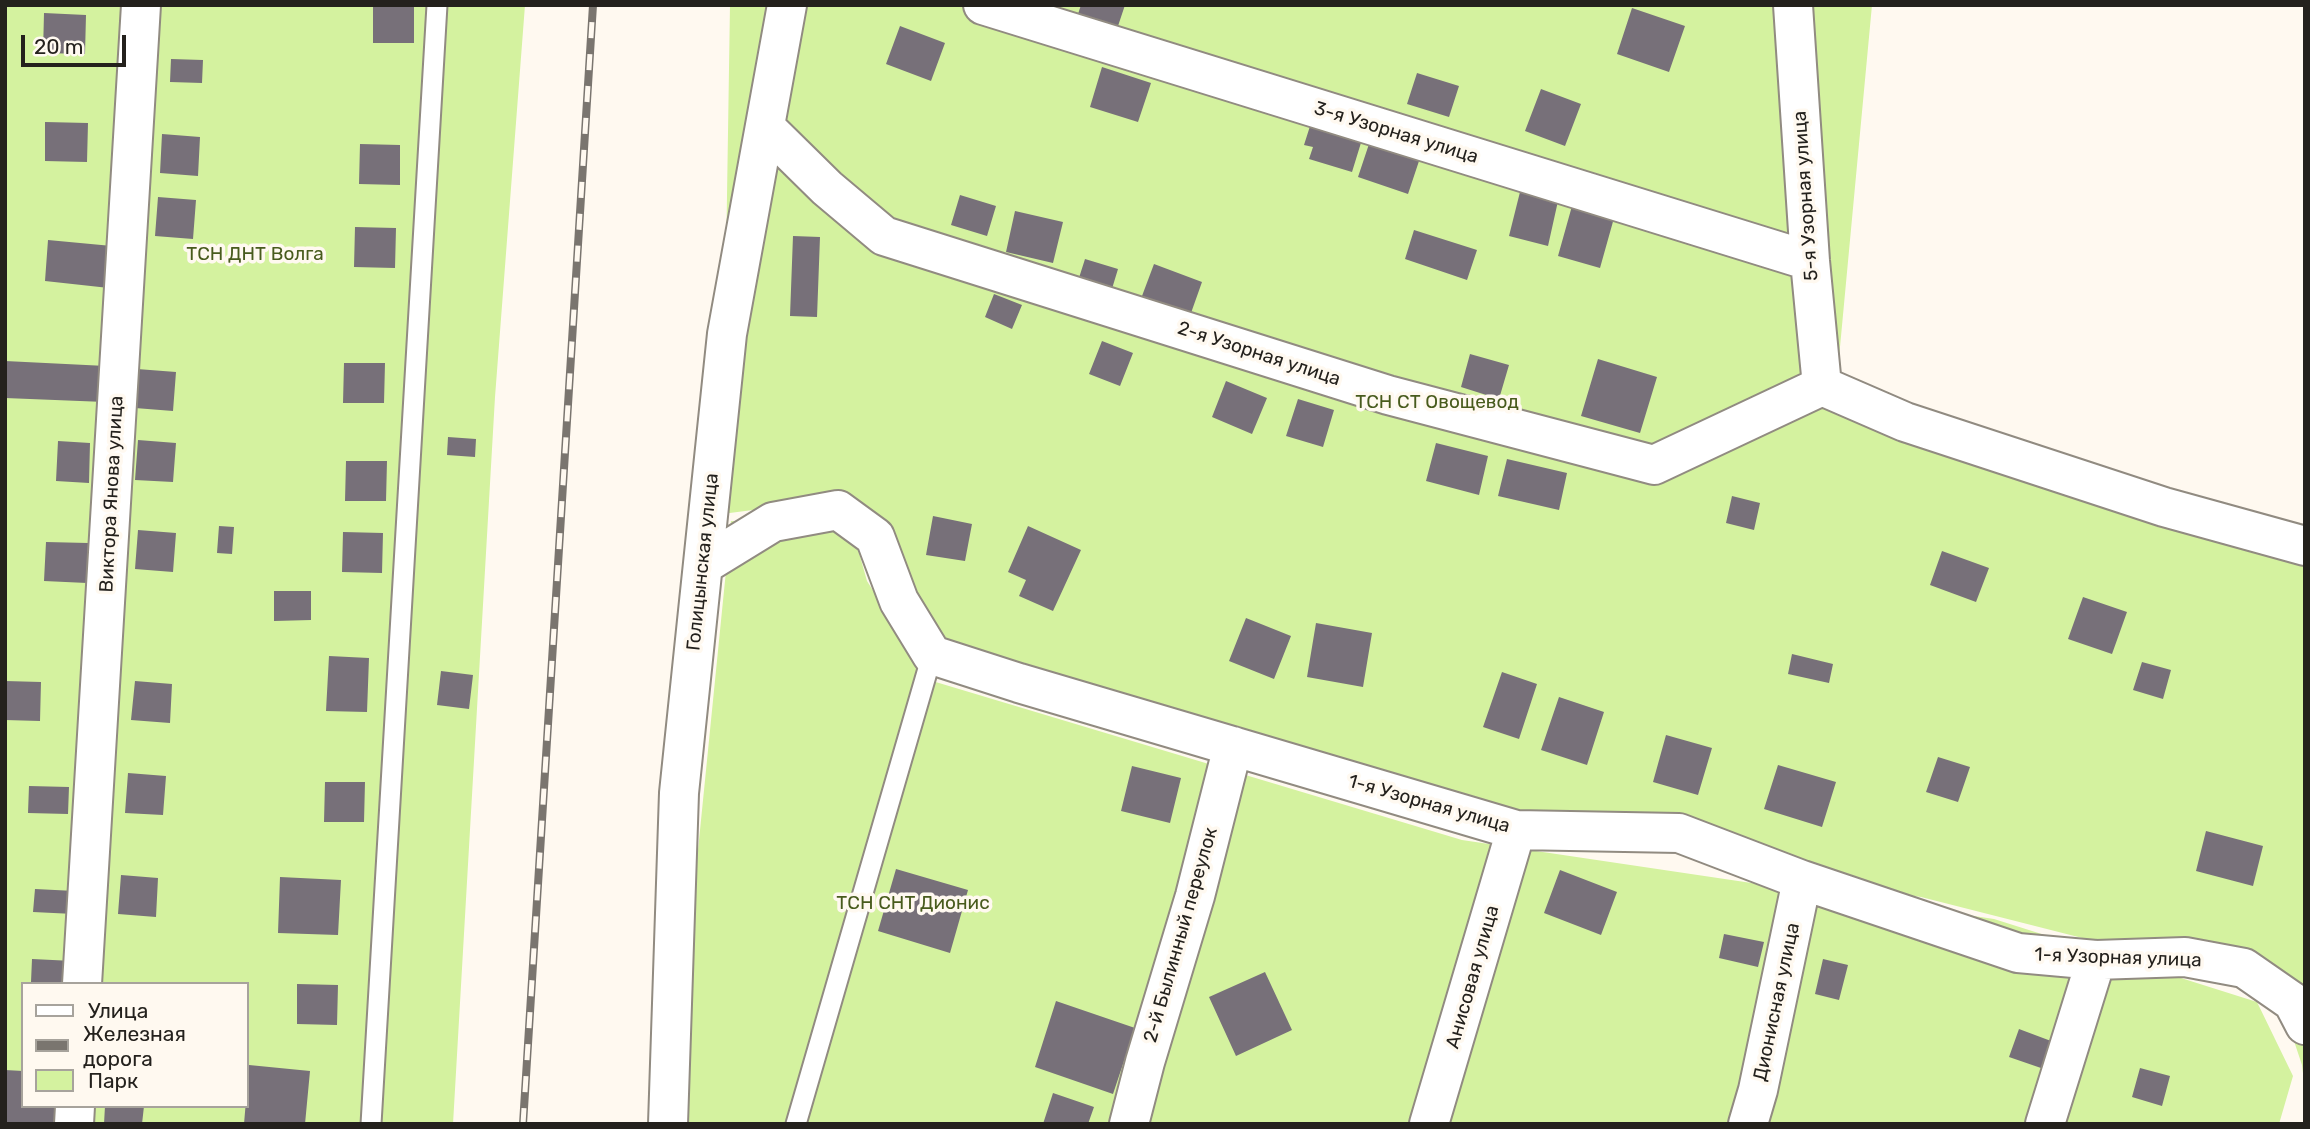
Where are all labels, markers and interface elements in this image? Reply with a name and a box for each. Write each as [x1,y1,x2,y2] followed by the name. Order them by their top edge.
[24,21,130,65] scale bar
[34,34,83,59] text: 20 m
[1311,97,1481,169] street label: 3-я Узорная улица
[1789,110,1823,282] street label: 5-я Узорная улица
[186,244,324,266] park label: ТСН ДНТ Волга
[1175,317,1343,391] street label: 2-я Узорная улица
[1355,392,1519,414] park label: ТСН СТ Овощевод
[95,395,129,593] street label: Виктора Янова улица
[682,472,724,652] street label: Голицынская улица
[1345,770,1513,838] street label: 1-я Узорная улица
[1139,825,1223,1045] street label: 2-й Былинный переулок
[836,893,990,915] park label: ТСН СНТ Дионис
[1442,903,1504,1051] street label: Анисовая улица
[1749,921,1805,1083] street label: Дионисная улица
[2034,944,2202,972] street label: 1-я Узорная улица
[21,982,248,1108] legend
[88,998,148,1023] text: Улица
[83,1021,186,1071] text: Железная дорога
[88,1068,138,1093] text: Парк

